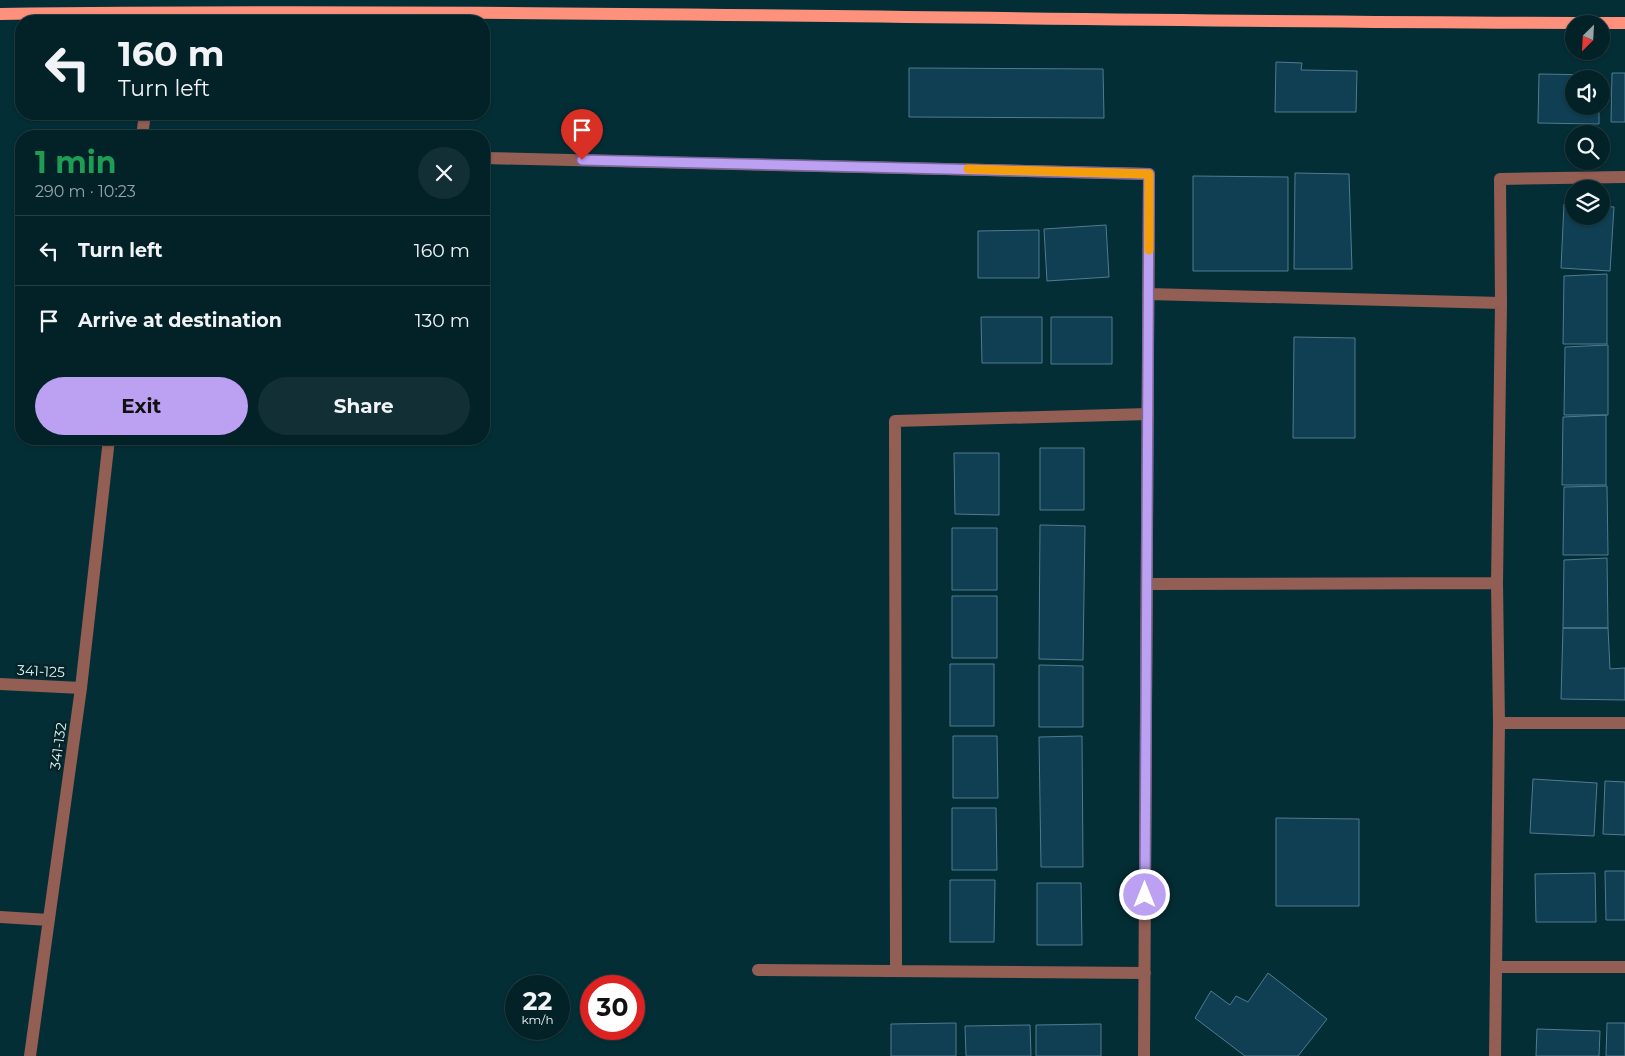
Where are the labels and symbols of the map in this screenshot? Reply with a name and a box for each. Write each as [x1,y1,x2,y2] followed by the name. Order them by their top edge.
[1565,15,1610,60] north arrow
[561,109,603,160] pin
[17,661,65,681] street label: 341-125
[46,721,70,771] street label: 341-132
[1118,868,1170,920] position arrow
[580,975,645,1040] speed limit sign: 30

